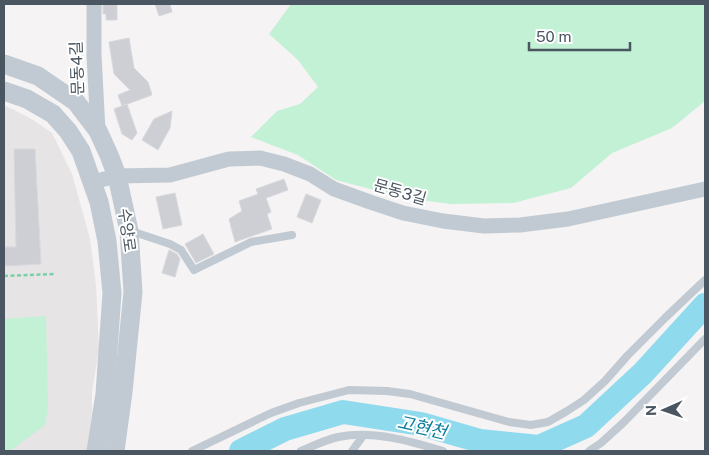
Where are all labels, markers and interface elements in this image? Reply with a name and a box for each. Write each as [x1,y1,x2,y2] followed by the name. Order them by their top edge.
[529,20,630,52] scale bar
[536,28,571,45] text: 50 m
[67,41,87,95] street label: 문동4길
[371,175,429,209] street label: 문동3길
[115,207,140,253] street label: 수양로
[639,385,689,435] north arrow
[643,405,659,416] text: N
[395,411,451,443] water label: 고현천

